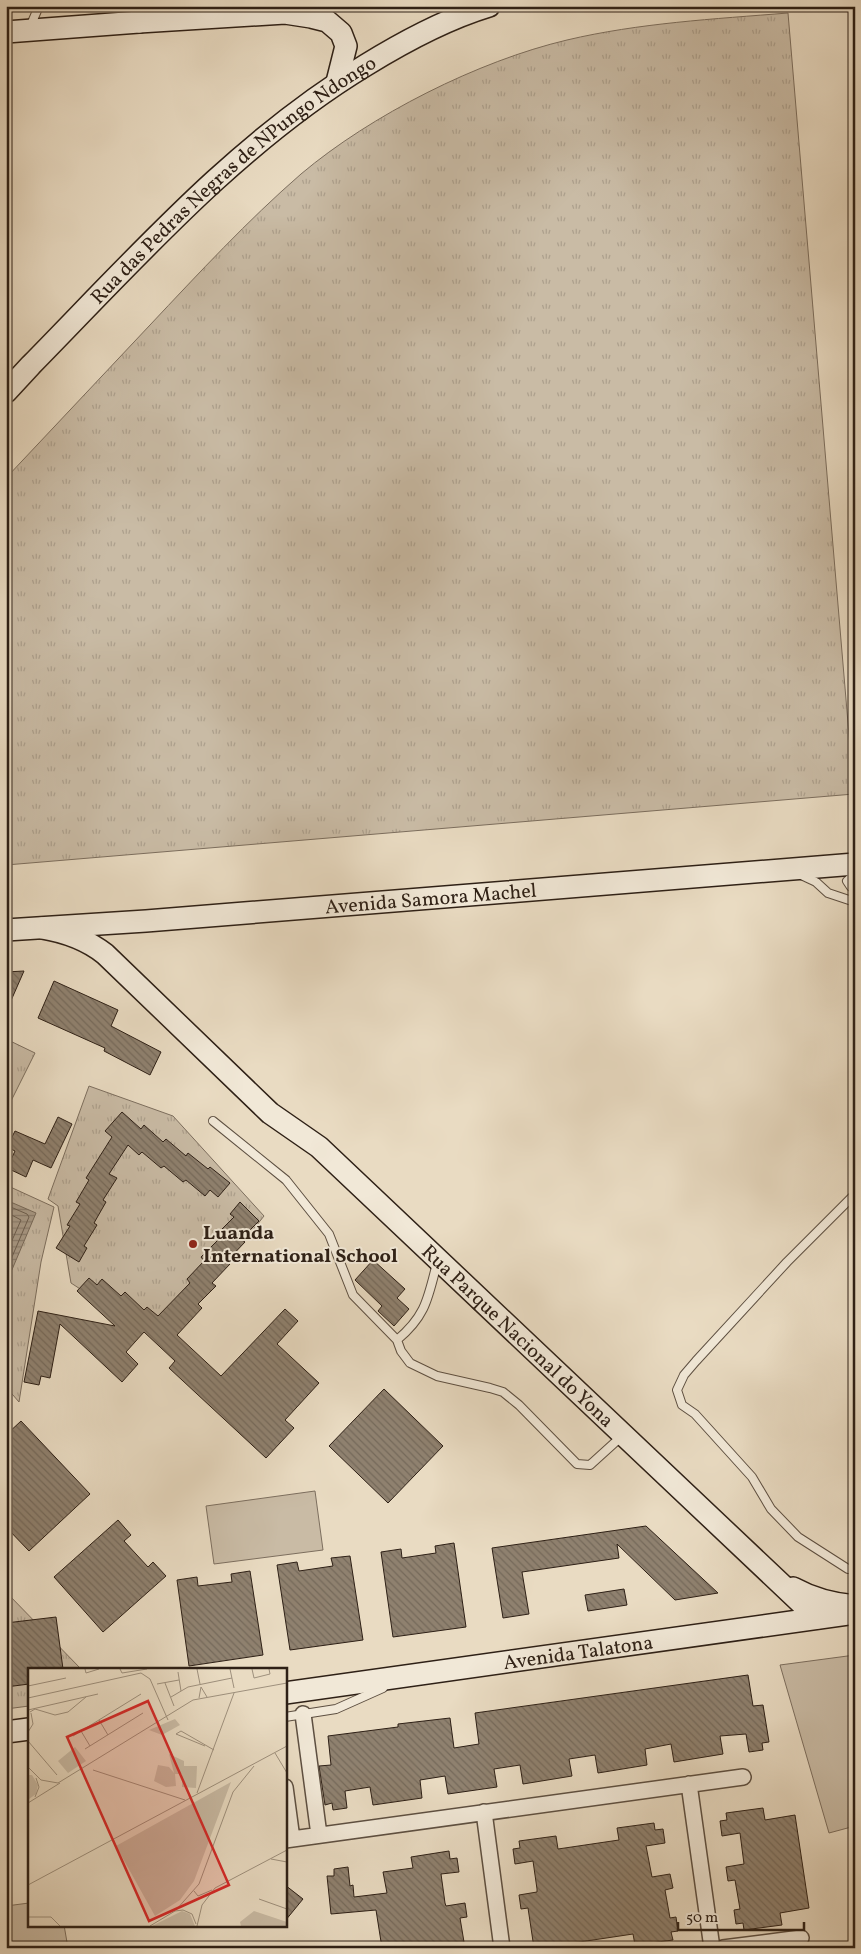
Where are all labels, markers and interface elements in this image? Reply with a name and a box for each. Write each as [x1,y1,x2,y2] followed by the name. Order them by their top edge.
[85,50,382,311] street label: Rua das Pedras Negras de NPungo Ndongo
[324,878,538,923] street label: Avenida Samora Machel
[203,1220,398,1271] place label: Luanda International School
[187,1238,199,1250] marker: Luanda International School
[414,1239,619,1435] street label: Rua Parque Nacional do Yona
[502,1629,655,1678] street label: Avenida Talatona
[28,1668,286,1926] inset map
[678,1899,805,1931] scale bar
[686,1908,718,1929] text: 50 m

